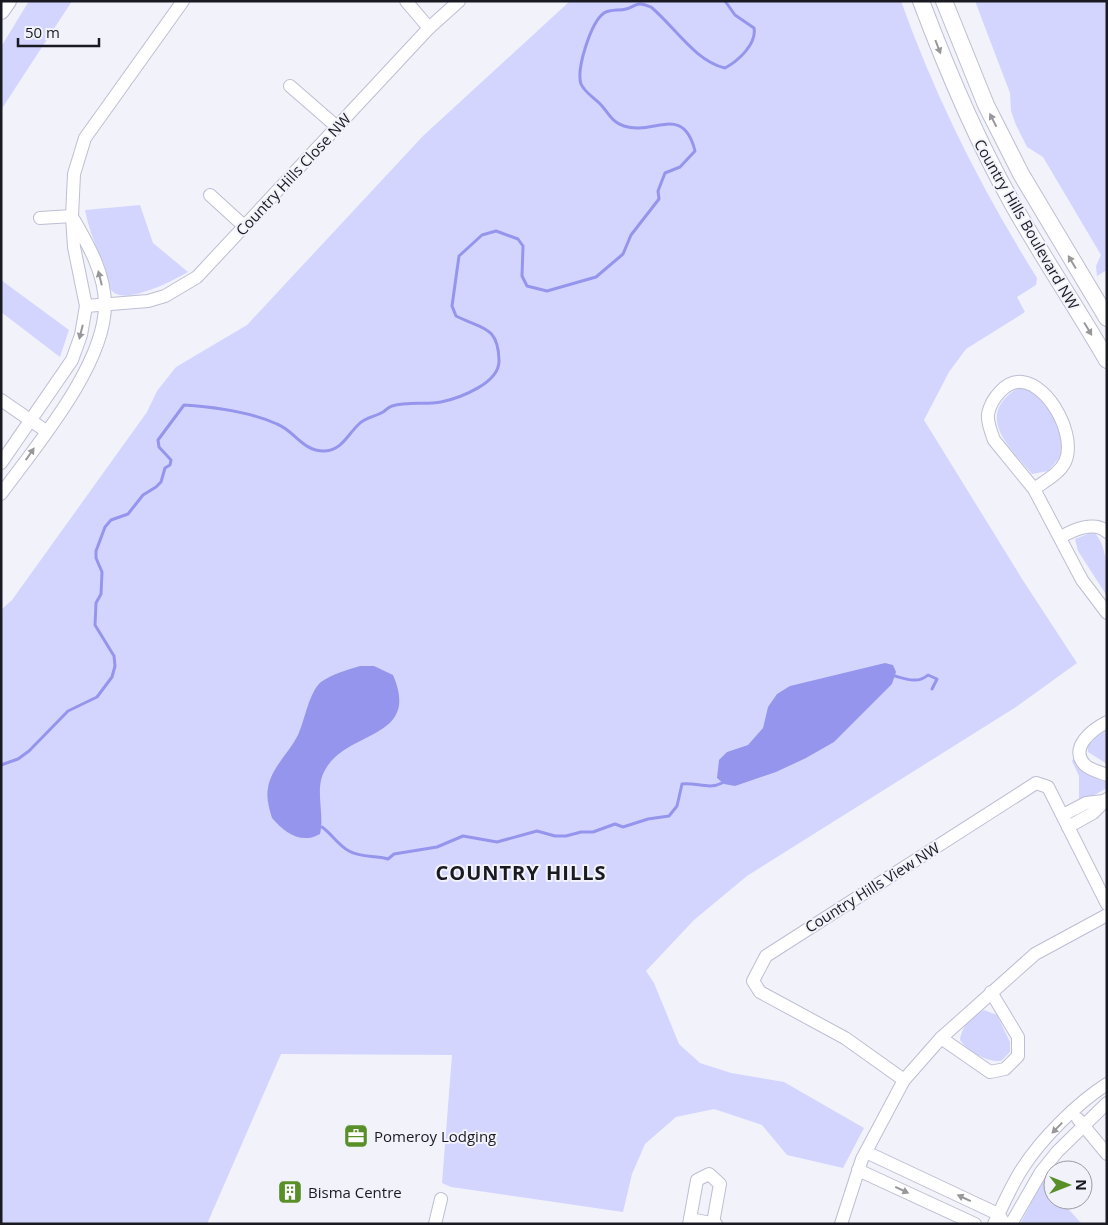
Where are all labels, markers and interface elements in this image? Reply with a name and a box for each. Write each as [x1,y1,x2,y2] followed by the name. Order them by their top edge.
[18,15,99,47] scale bar
[25,22,60,42] text: 50 m
[934,40,942,55] one-way arrow
[231,109,355,239] street label: Country Hills Close NW
[989,112,997,127] one-way arrow
[970,135,1084,313] street label: Country Hills Boulevard NW
[1067,255,1076,268] one-way arrow
[96,271,104,286] one-way arrow
[1084,322,1093,335] one-way arrow
[77,325,85,340] one-way arrow
[24,448,35,461] one-way arrow
[801,837,943,937] street label: Country Hills View NW
[435,859,607,886] district label: COUNTRY HILLS
[1051,1122,1063,1134] one-way arrow
[343,1123,369,1149] office icon: Pomeroy Lodging
[374,1126,496,1146] place label: Pomeroy Lodging
[1043,1160,1093,1210] north arrow
[277,1179,303,1205] building icon: Bisma Centre
[1072,1179,1091,1191] text: N
[308,1182,402,1202] place label: Bisma Centre
[895,1186,909,1194] one-way arrow
[957,1194,972,1203] one-way arrow

